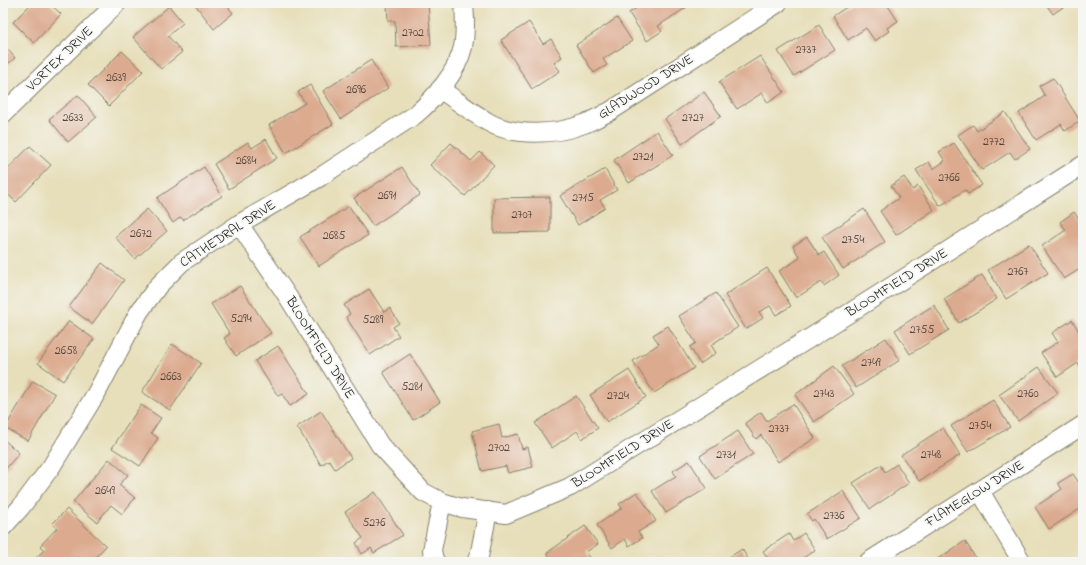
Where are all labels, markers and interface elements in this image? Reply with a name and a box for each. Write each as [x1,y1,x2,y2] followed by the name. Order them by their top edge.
[21,21,98,97] street label: VORTEX DRIVE
[402,24,424,42] house number: 2702
[796,41,816,59] house number: 2737
[594,49,698,125] street label: GLADWOOD DRIVE
[106,69,126,87] house number: 2639
[346,81,367,99] house number: 2696
[62,109,84,127] house number: 2633
[682,109,704,127] house number: 2727
[983,133,1005,151] house number: 2772
[633,148,654,166] house number: 2721
[236,152,256,170] house number: 2684
[938,169,960,187] house number: 2766
[378,187,397,205] house number: 2691
[572,189,594,207] house number: 2715
[176,195,280,273] street label: CATHEDRAL DRIVE
[511,206,533,224] house number: 2707
[130,225,152,243] house number: 2672
[323,227,345,245] house number: 2685
[842,231,864,249] house number: 2754
[841,243,952,323] street label: BLOOMFIELD DRIVE
[1007,263,1029,281] house number: 2767
[280,292,360,403] street label: BLOOMFIELD DRIVE
[230,310,252,328] house number: 5294
[363,311,384,329] house number: 5289
[910,321,934,339] house number: 2755
[55,342,78,360] house number: 2658
[861,354,881,372] house number: 2749
[160,368,182,386] house number: 2663
[401,378,423,396] house number: 5281
[814,385,834,403] house number: 2743
[1017,385,1039,403] house number: 2760
[607,387,629,405] house number: 2724
[567,414,678,494] street label: BLOOMFIELD DRIVE
[969,417,991,435] house number: 2754
[769,420,789,438] house number: 2737
[488,439,510,457] house number: 2702
[716,446,736,464] house number: 2731
[921,446,942,464] house number: 2748
[921,455,1028,533] street label: FLAMEGLOW DRIVE
[95,482,115,500] house number: 2649
[823,507,845,525] house number: 2736
[362,514,386,532] house number: 5276

